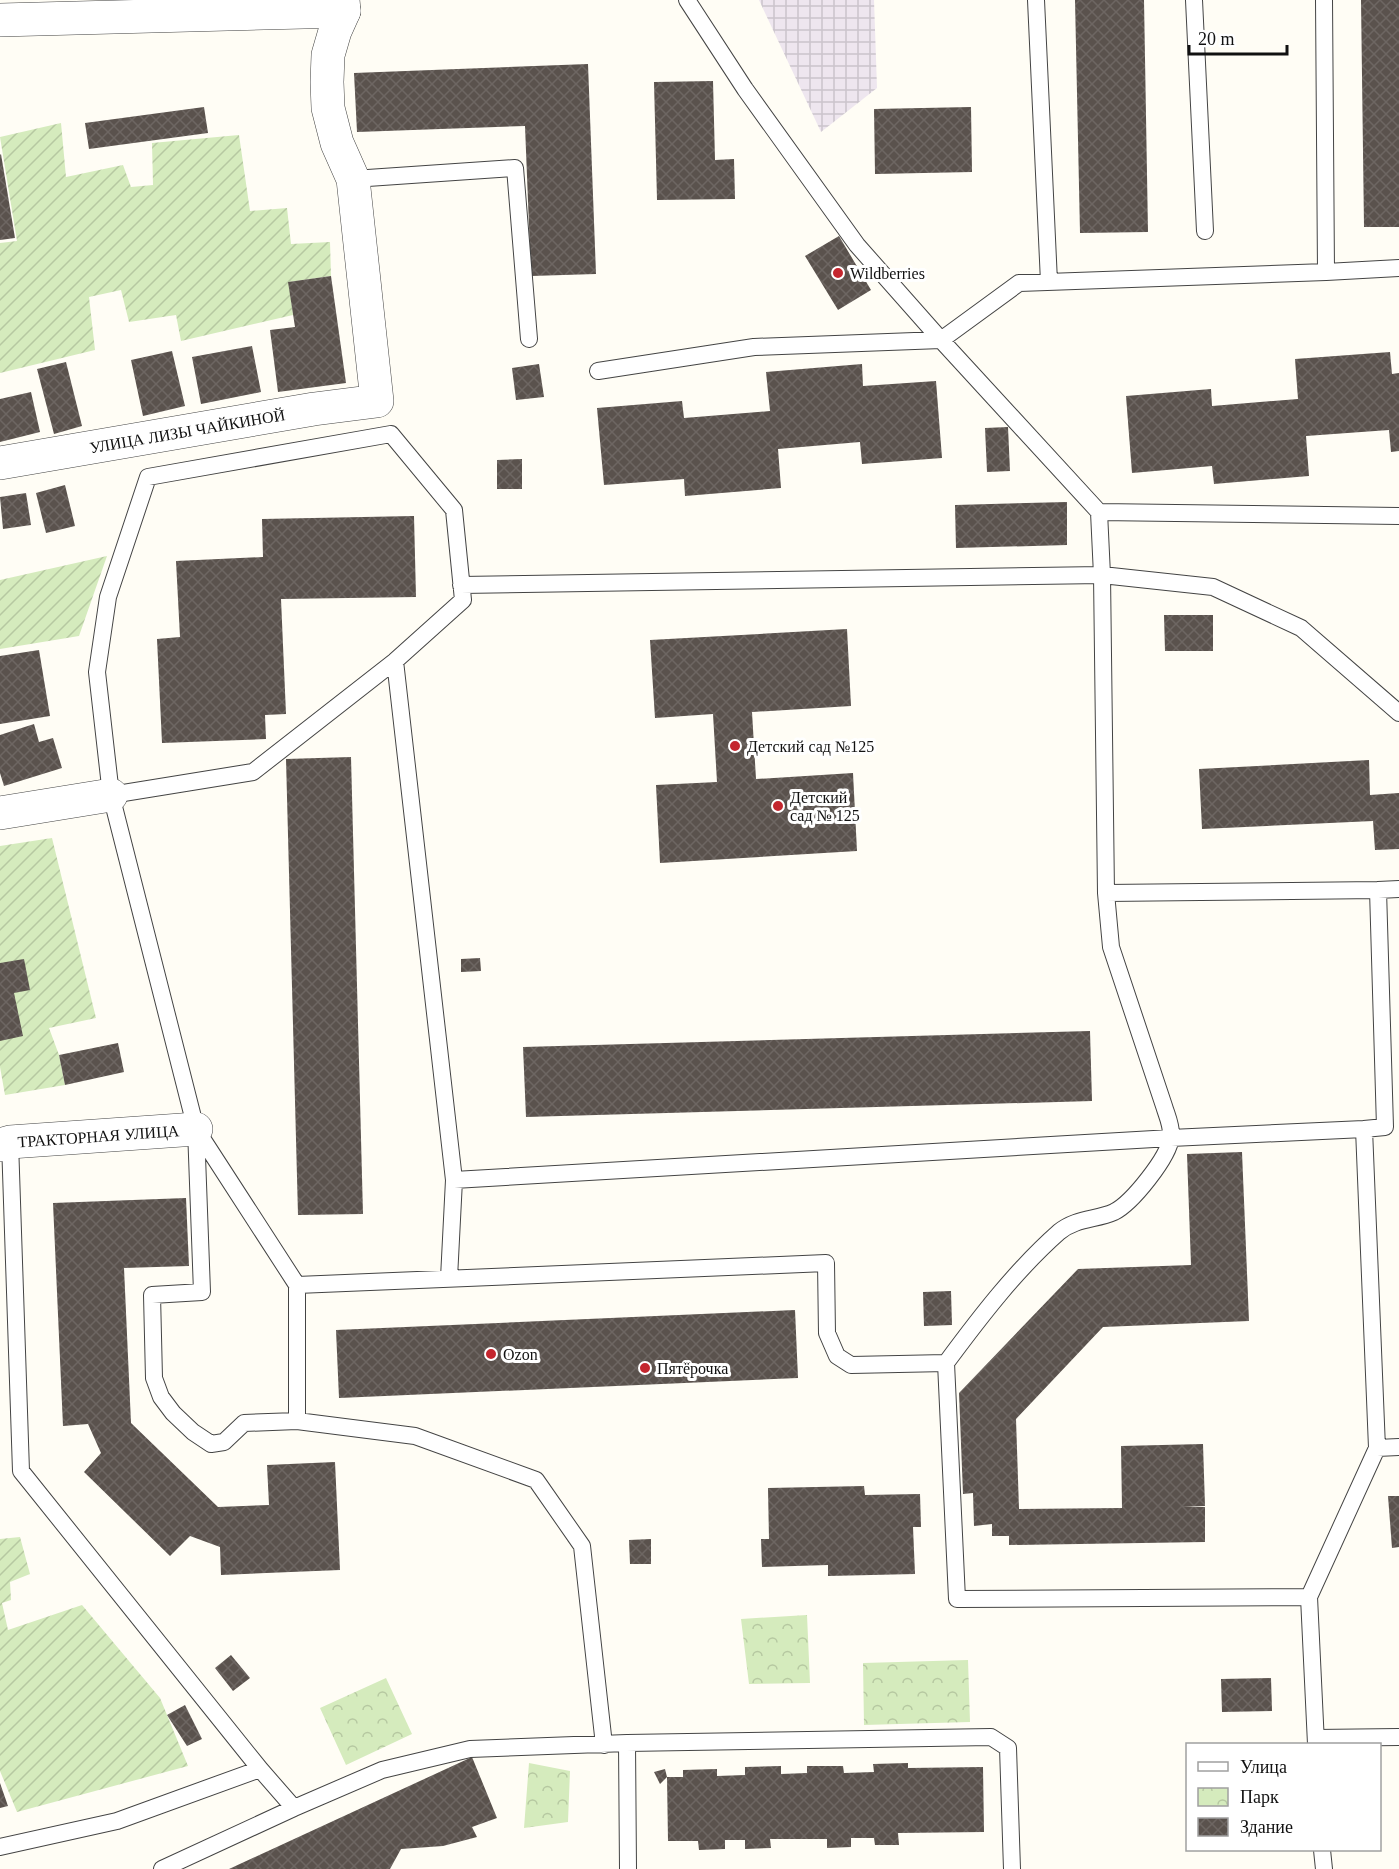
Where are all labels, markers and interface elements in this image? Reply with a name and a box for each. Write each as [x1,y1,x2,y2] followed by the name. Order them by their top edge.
[1189,18,1286,56] scale bar
[1198,29,1235,49] text: 20 m
[850,265,925,282] place label: Wildberries
[831,266,845,280] marker: Wildberries
[88,405,287,456] street label: УЛИЦА ЛИЗЫ ЧАЙКИНОЙ
[747,738,874,756] place label: Детский сад №125
[728,739,742,753] marker: Детский сад №125
[790,789,860,825] place label: Детский сад № 125
[771,799,785,813] marker: Детский сад № 125
[17,1122,180,1150] street label: ТРАКТОРНАЯ УЛИЦА
[503,1346,538,1363] place label: Ozon
[484,1347,498,1361] marker: Ozon
[657,1360,728,1378] place label: Пятёрочка
[638,1361,652,1375] marker: Пятёрочка
[1186,1743,1381,1851] legend
[1240,1757,1287,1777] text: Улица
[1240,1787,1279,1807] text: Парк
[1240,1817,1293,1837] text: Здание

